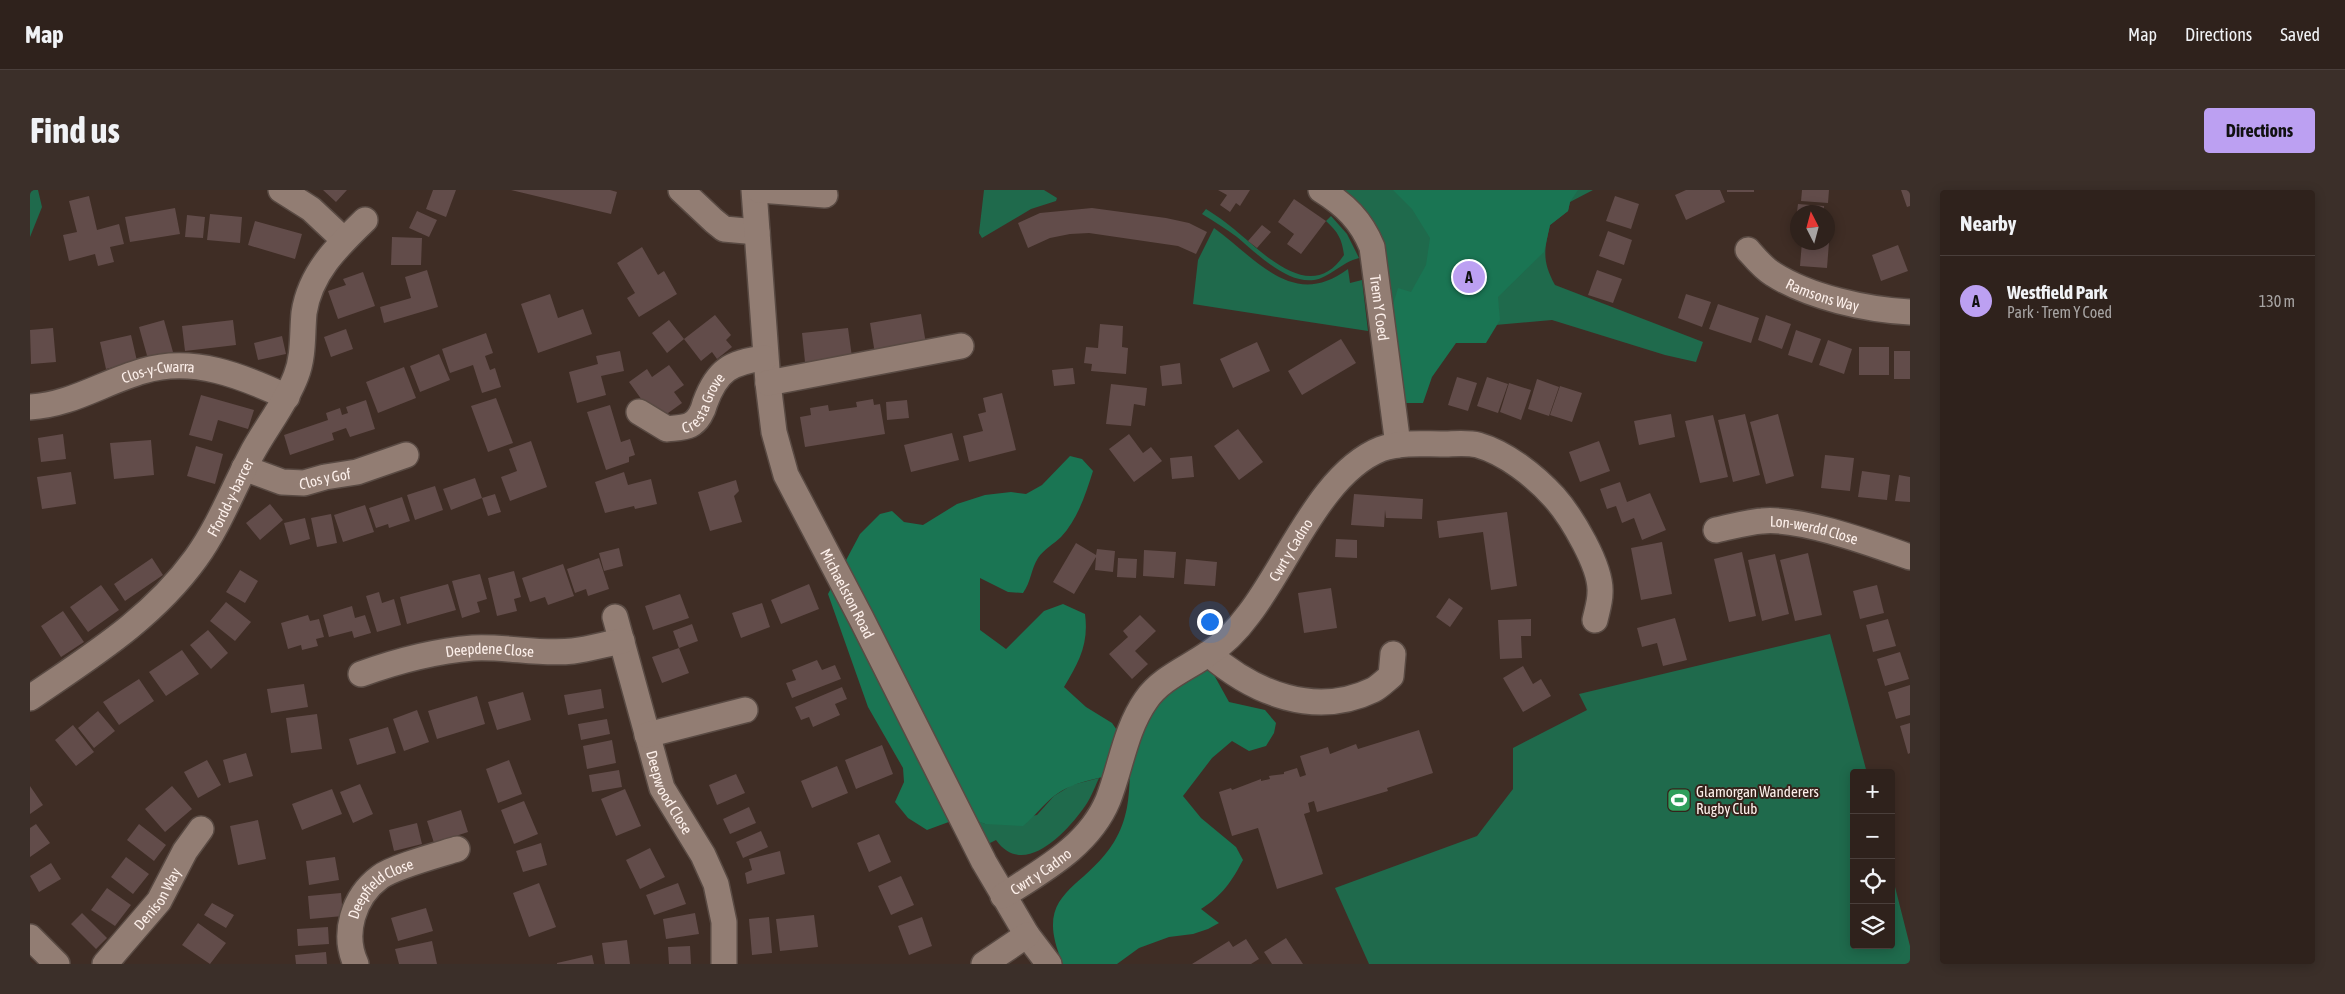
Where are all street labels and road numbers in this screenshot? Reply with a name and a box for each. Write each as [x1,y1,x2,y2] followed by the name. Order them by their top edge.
[1367,274,1393,342] street label: Trem Y Coed
[1783,274,1861,314] street label: Ramsons Way
[119,357,196,386] street label: Clos-y-Cwarra
[680,369,728,436] street label: Cresta Grove
[203,455,257,539] street label: Ffordd-y-barcer
[299,465,352,492] street label: Clos y Gof
[1770,512,1861,547] street label: Lon-werdd Close
[1265,515,1316,584] street label: Cwrt y Cadno
[818,546,878,641] street label: Michaelston Road
[444,639,535,660] street label: Deepdene Close
[644,748,697,837] street label: Deepwood Close
[1007,844,1074,898] street label: Cwrt y Cadno
[344,855,416,921] street label: Deepfield Close
[130,865,183,933] street label: Denison Way

